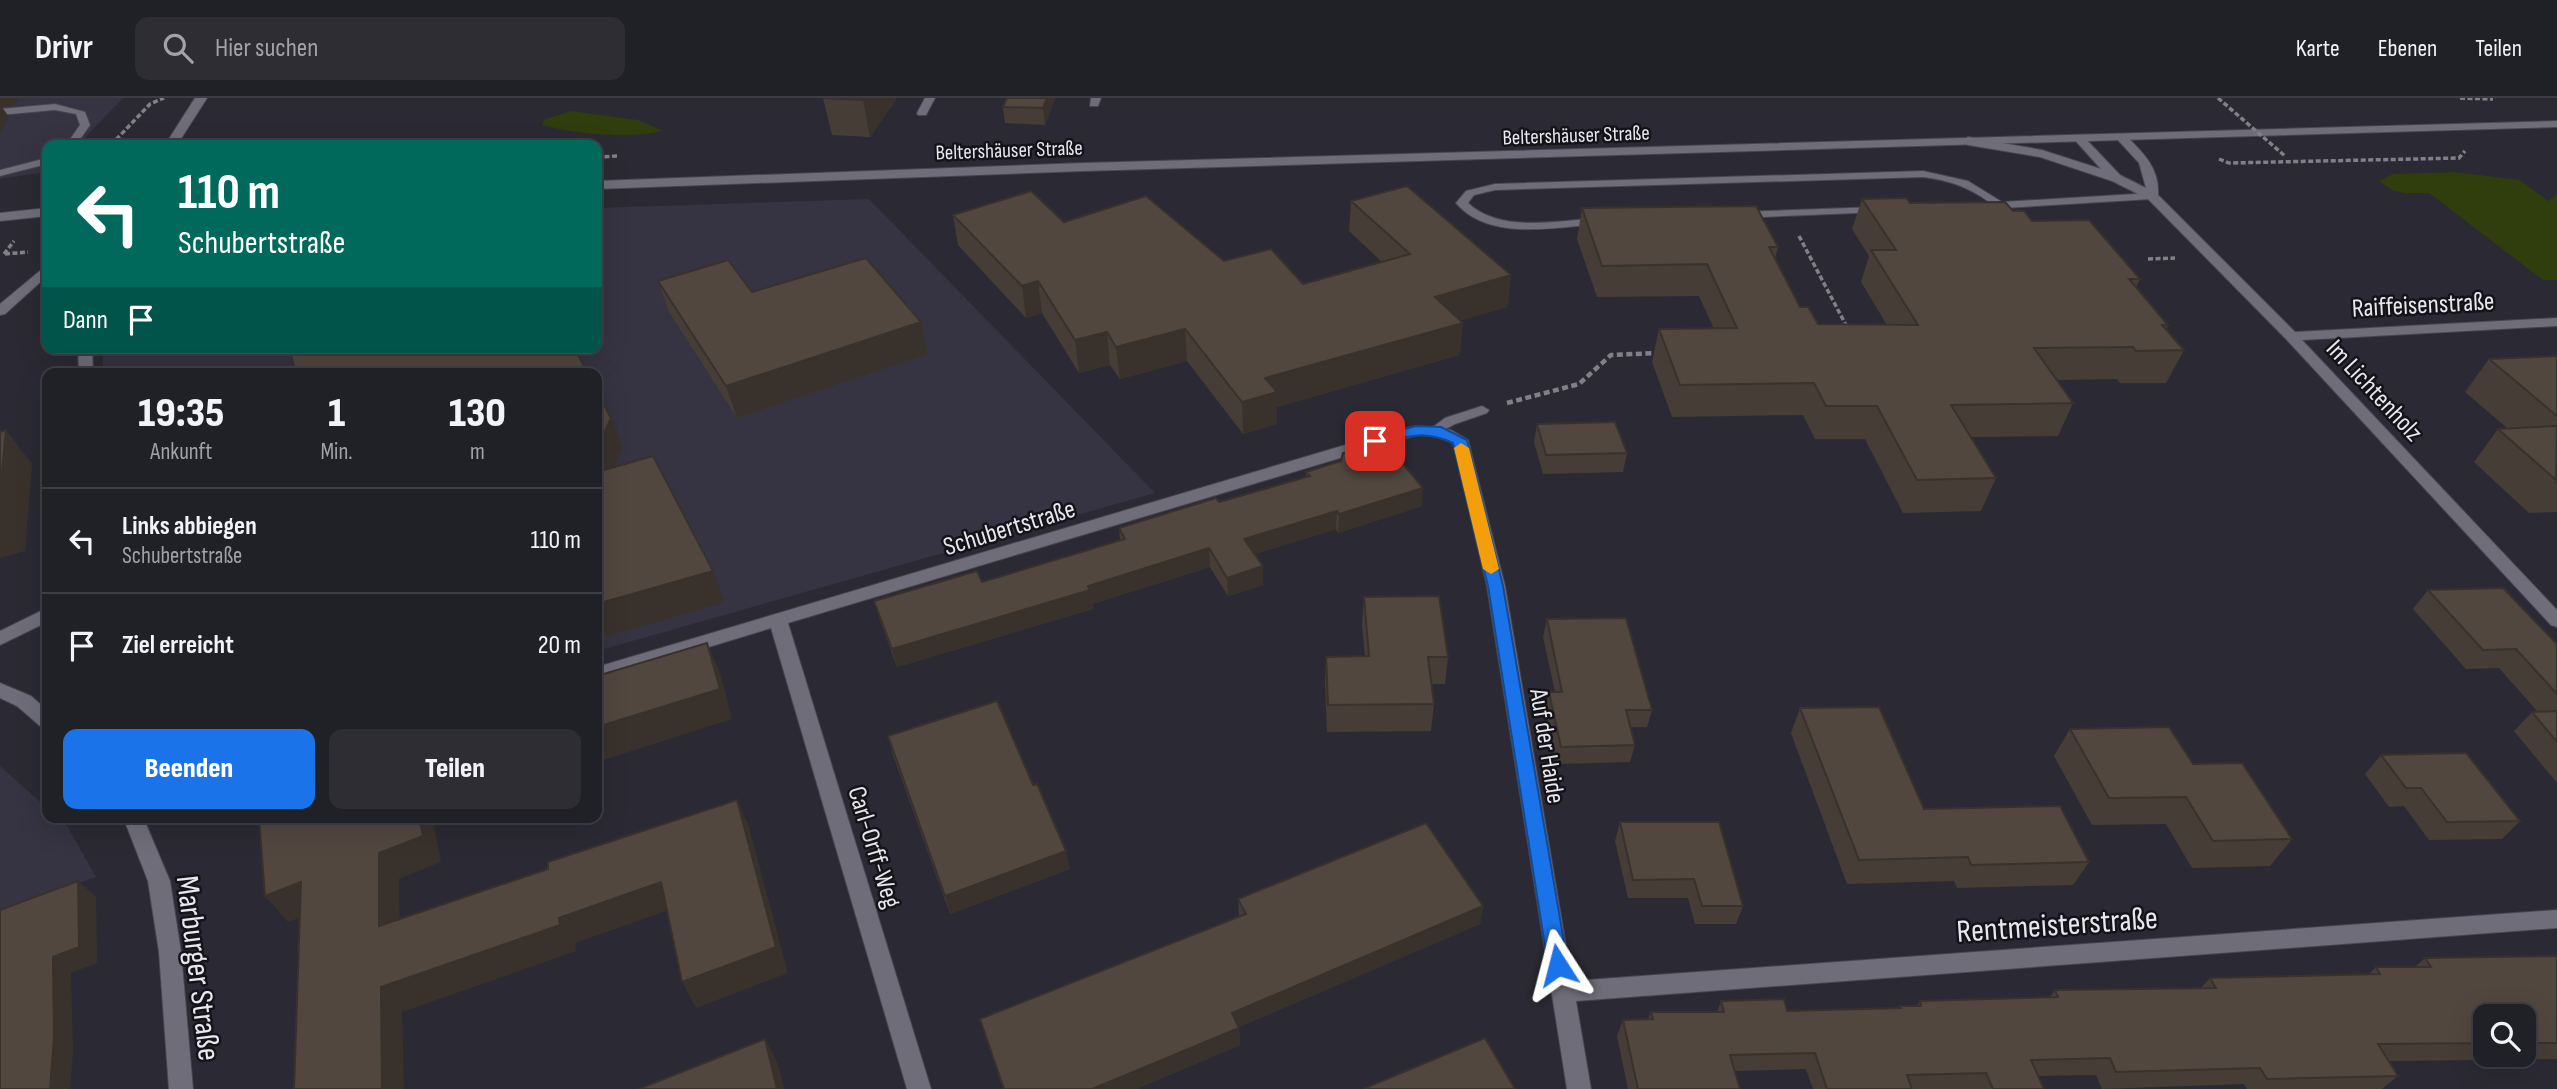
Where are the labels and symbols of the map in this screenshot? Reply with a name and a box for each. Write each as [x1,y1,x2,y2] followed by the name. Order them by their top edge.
[1502,120,1650,151] street label: Beltershäuser Straße
[935,135,1083,166] street label: Beltershäuser Straße
[2351,286,2495,325] street label: Raiffeisenstraße
[2319,334,2429,448] street label: Im Lichtenholz
[1345,411,1405,471] pin
[940,494,1079,563] street label: Schubertstraße
[1522,686,1571,806] street label: Auf der Haide
[840,783,907,912] street label: Carl-Orff-Weg
[167,873,228,1063] street label: Marburger Straße
[1955,899,2159,952] street label: Rentmeisterstraße
[1521,928,1595,1002] position arrow

